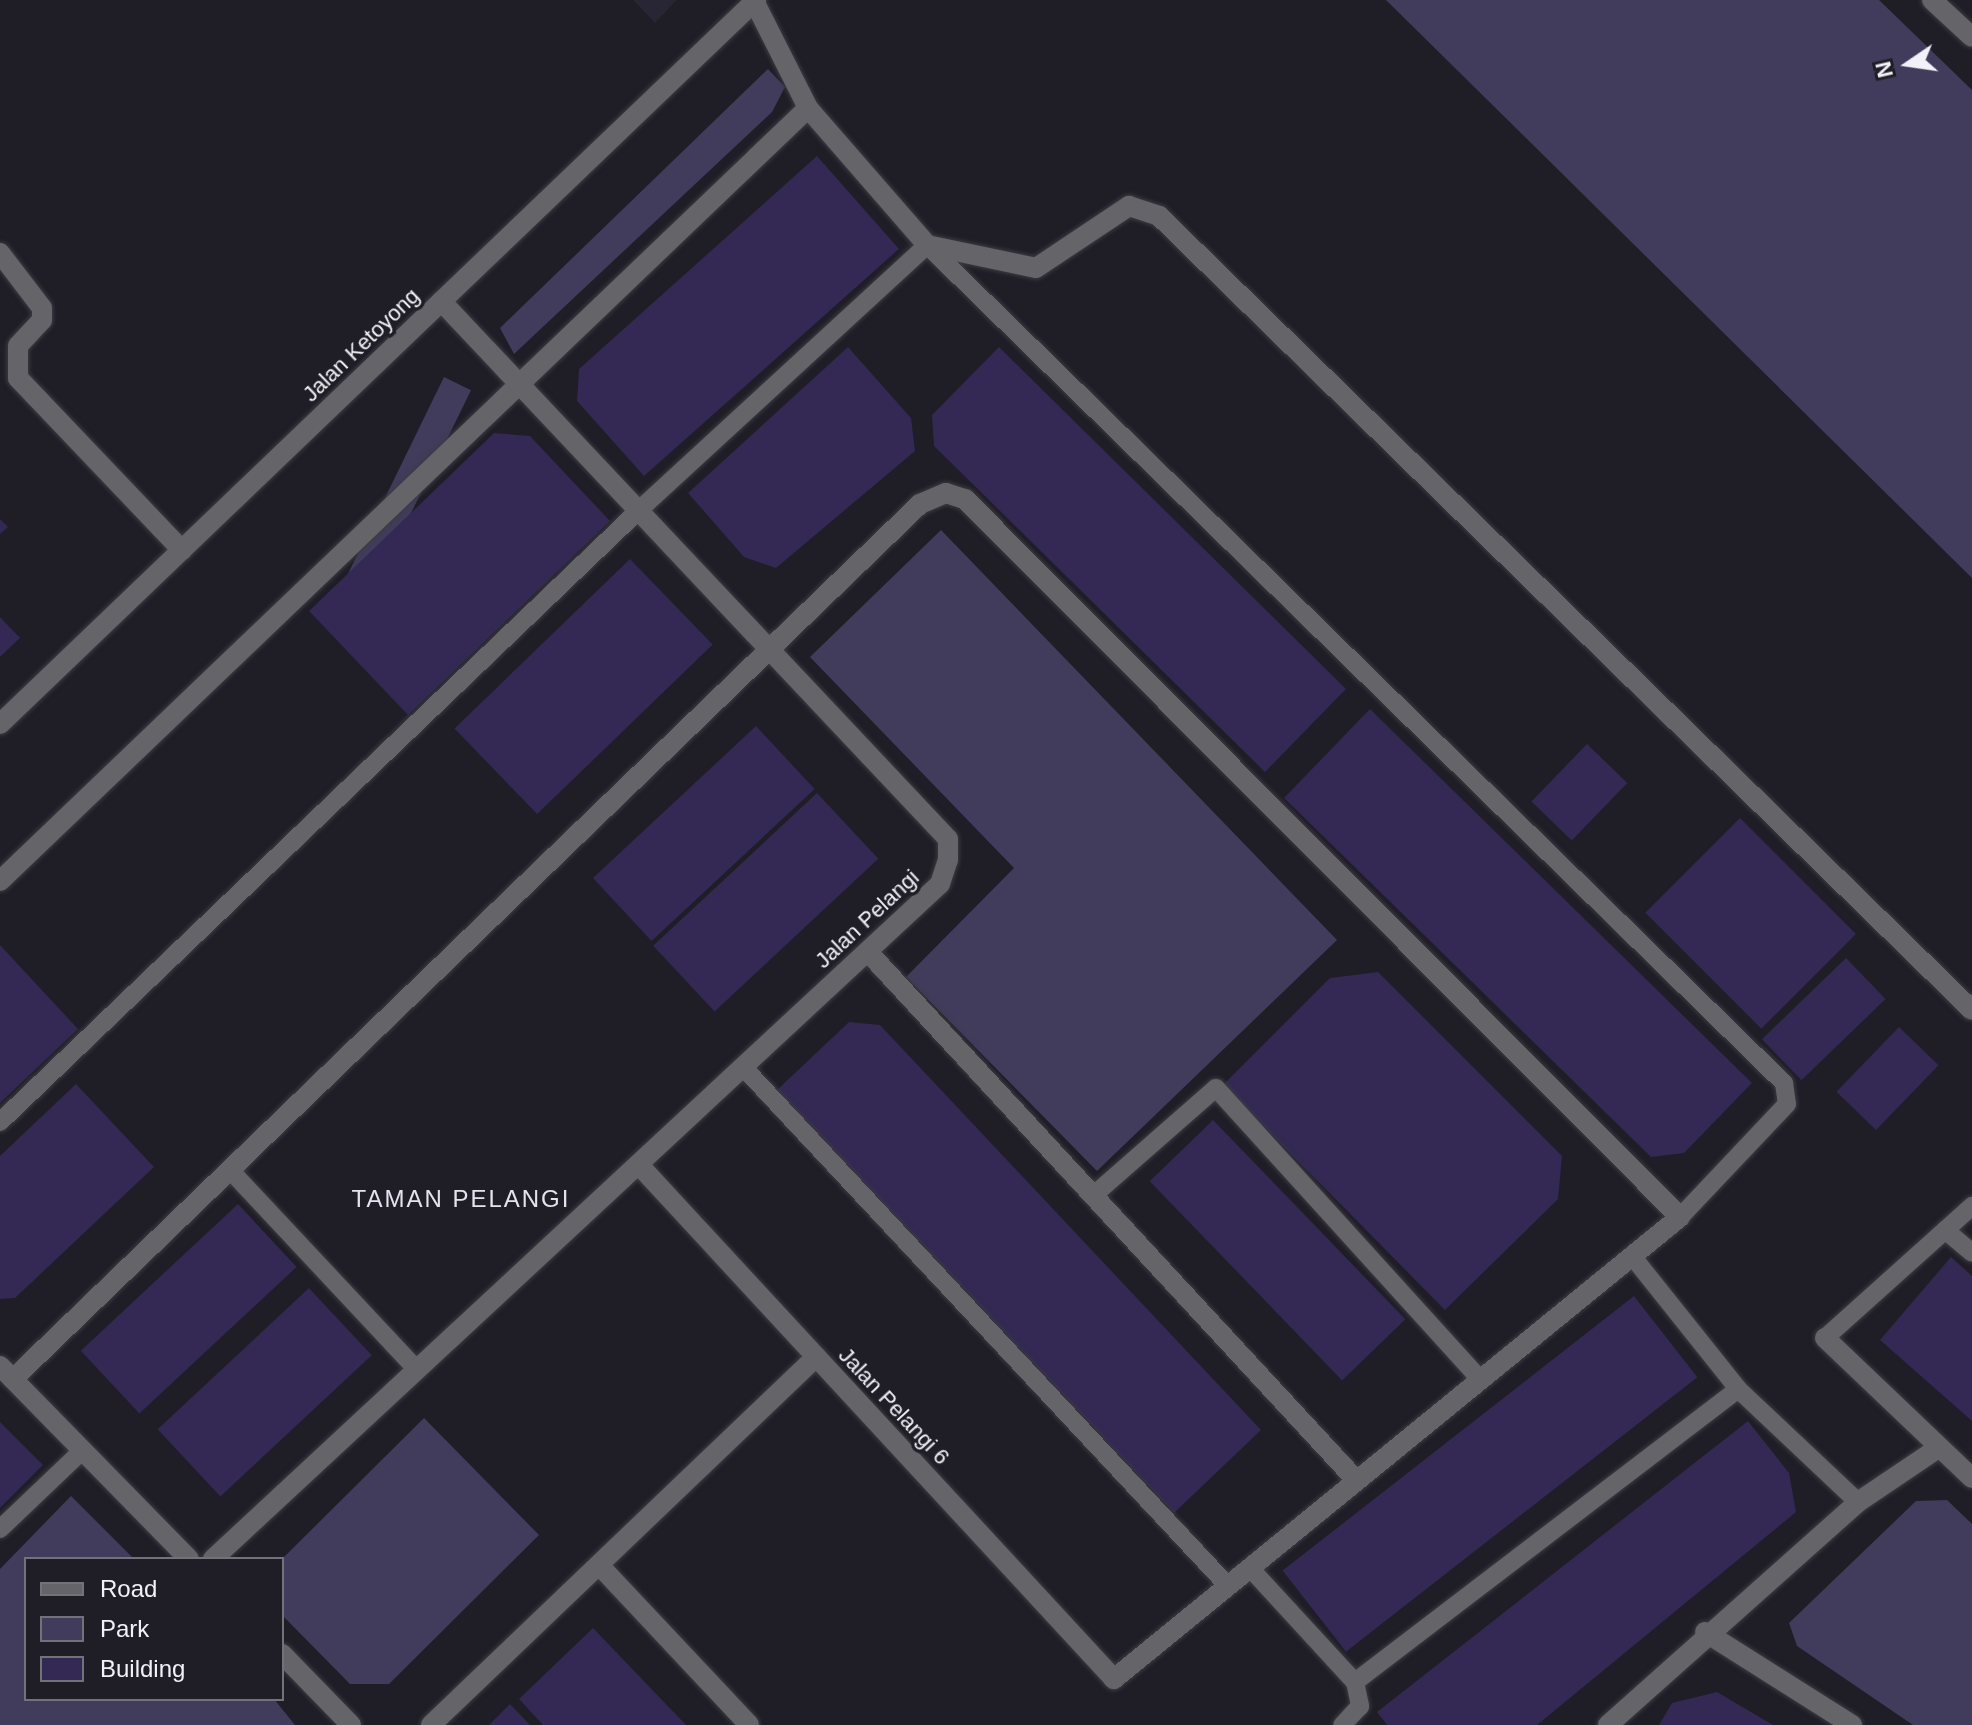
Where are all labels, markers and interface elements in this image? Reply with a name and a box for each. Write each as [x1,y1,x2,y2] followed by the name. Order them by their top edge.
[1868,24,1948,104] north arrow
[1870,59,1898,80] text: N
[297,283,425,407] street label: Jalan Ketoyong
[810,864,924,974] street label: Jalan Pelangi
[352,1185,570,1213] district label: TAMAN PELANGI
[833,1342,955,1470] street label: Jalan Pelangi 6
[24,1557,284,1701] legend
[100,1575,157,1602] text: Road
[100,1615,149,1642] text: Park
[100,1655,185,1682] text: Building

